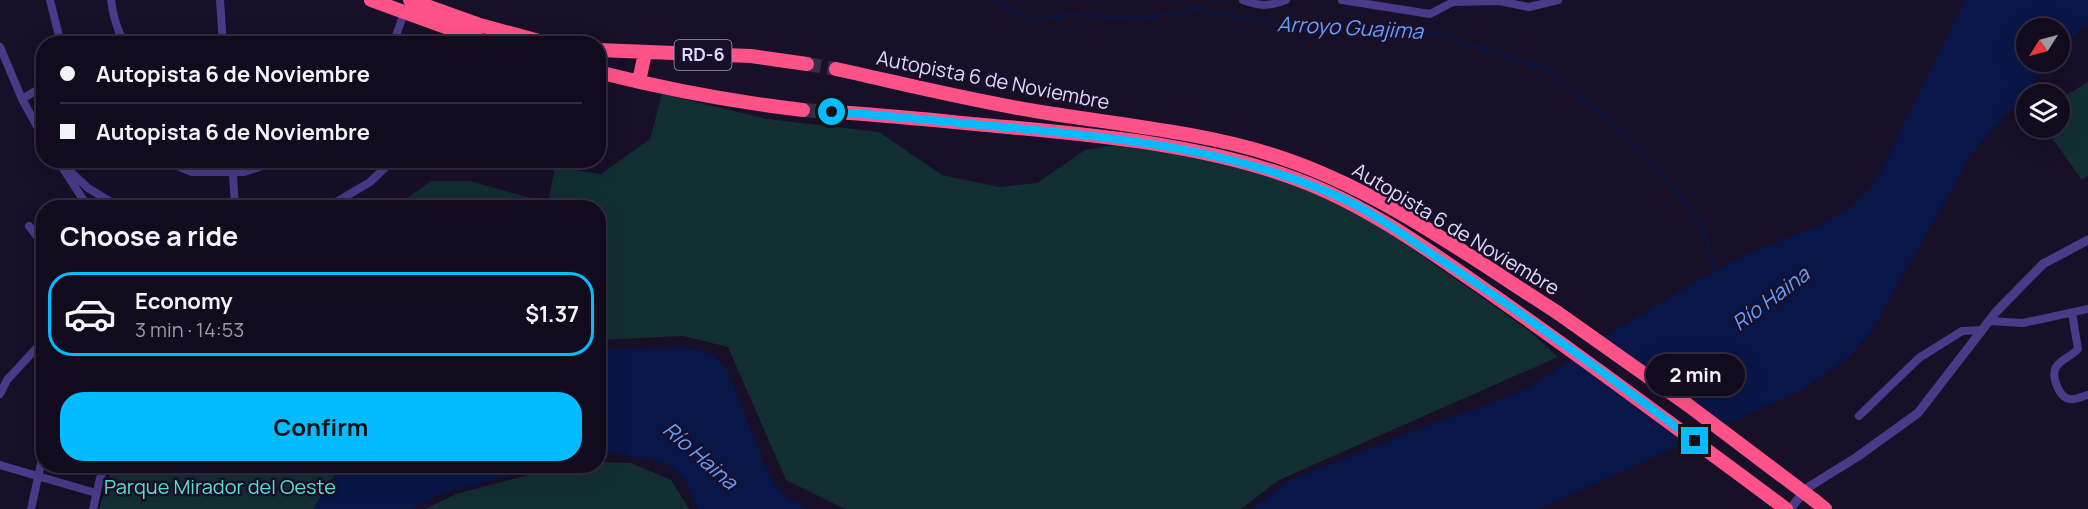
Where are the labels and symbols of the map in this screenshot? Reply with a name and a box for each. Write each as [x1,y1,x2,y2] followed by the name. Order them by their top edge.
[1276,9,1425,45] water label: Arroyo Guajima
[2016,18,2070,72] north arrow
[674,40,732,70] road number: RD-6
[874,44,1112,115] street label: Autopista 6 de Noviembre
[818,98,845,125] route start
[1348,156,1565,301] street label: Autopista 6 de Noviembre
[1726,259,1816,336] water label: Río Haina
[1646,354,1744,396] callout: 2 min
[658,415,745,496] water label: Río Haina
[1681,427,1708,454] route end
[104,473,336,500] park label: Parque Mirador del Oeste

